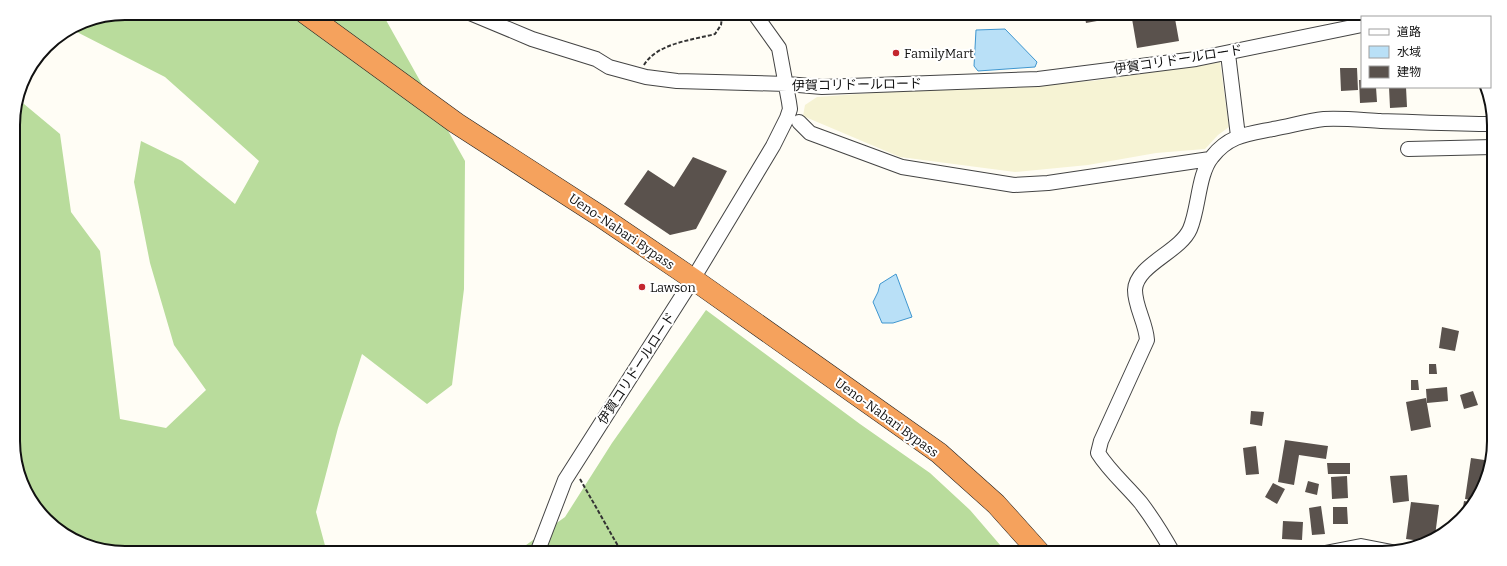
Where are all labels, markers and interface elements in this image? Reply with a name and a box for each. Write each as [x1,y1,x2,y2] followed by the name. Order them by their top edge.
[1361,16,1491,88] legend
[1397,25,1421,39] text: 道路
[1113,42,1243,77] street label: 伊賀コリドールロード
[1397,45,1421,59] text: 水域
[904,46,974,61] place label: FamilyMart
[891,48,901,58] marker: FamilyMart
[1397,65,1421,79] text: 建物
[792,76,922,93] street label: 伊賀コリドールロード
[566,190,677,272] street label: Ueno-Nabari Bypass
[650,280,697,295] place label: Lawson
[637,282,647,292] marker: Lawson
[595,310,678,427] street label: 伊賀コリドールロード
[832,375,941,460] street label: Ueno-Nabari Bypass

